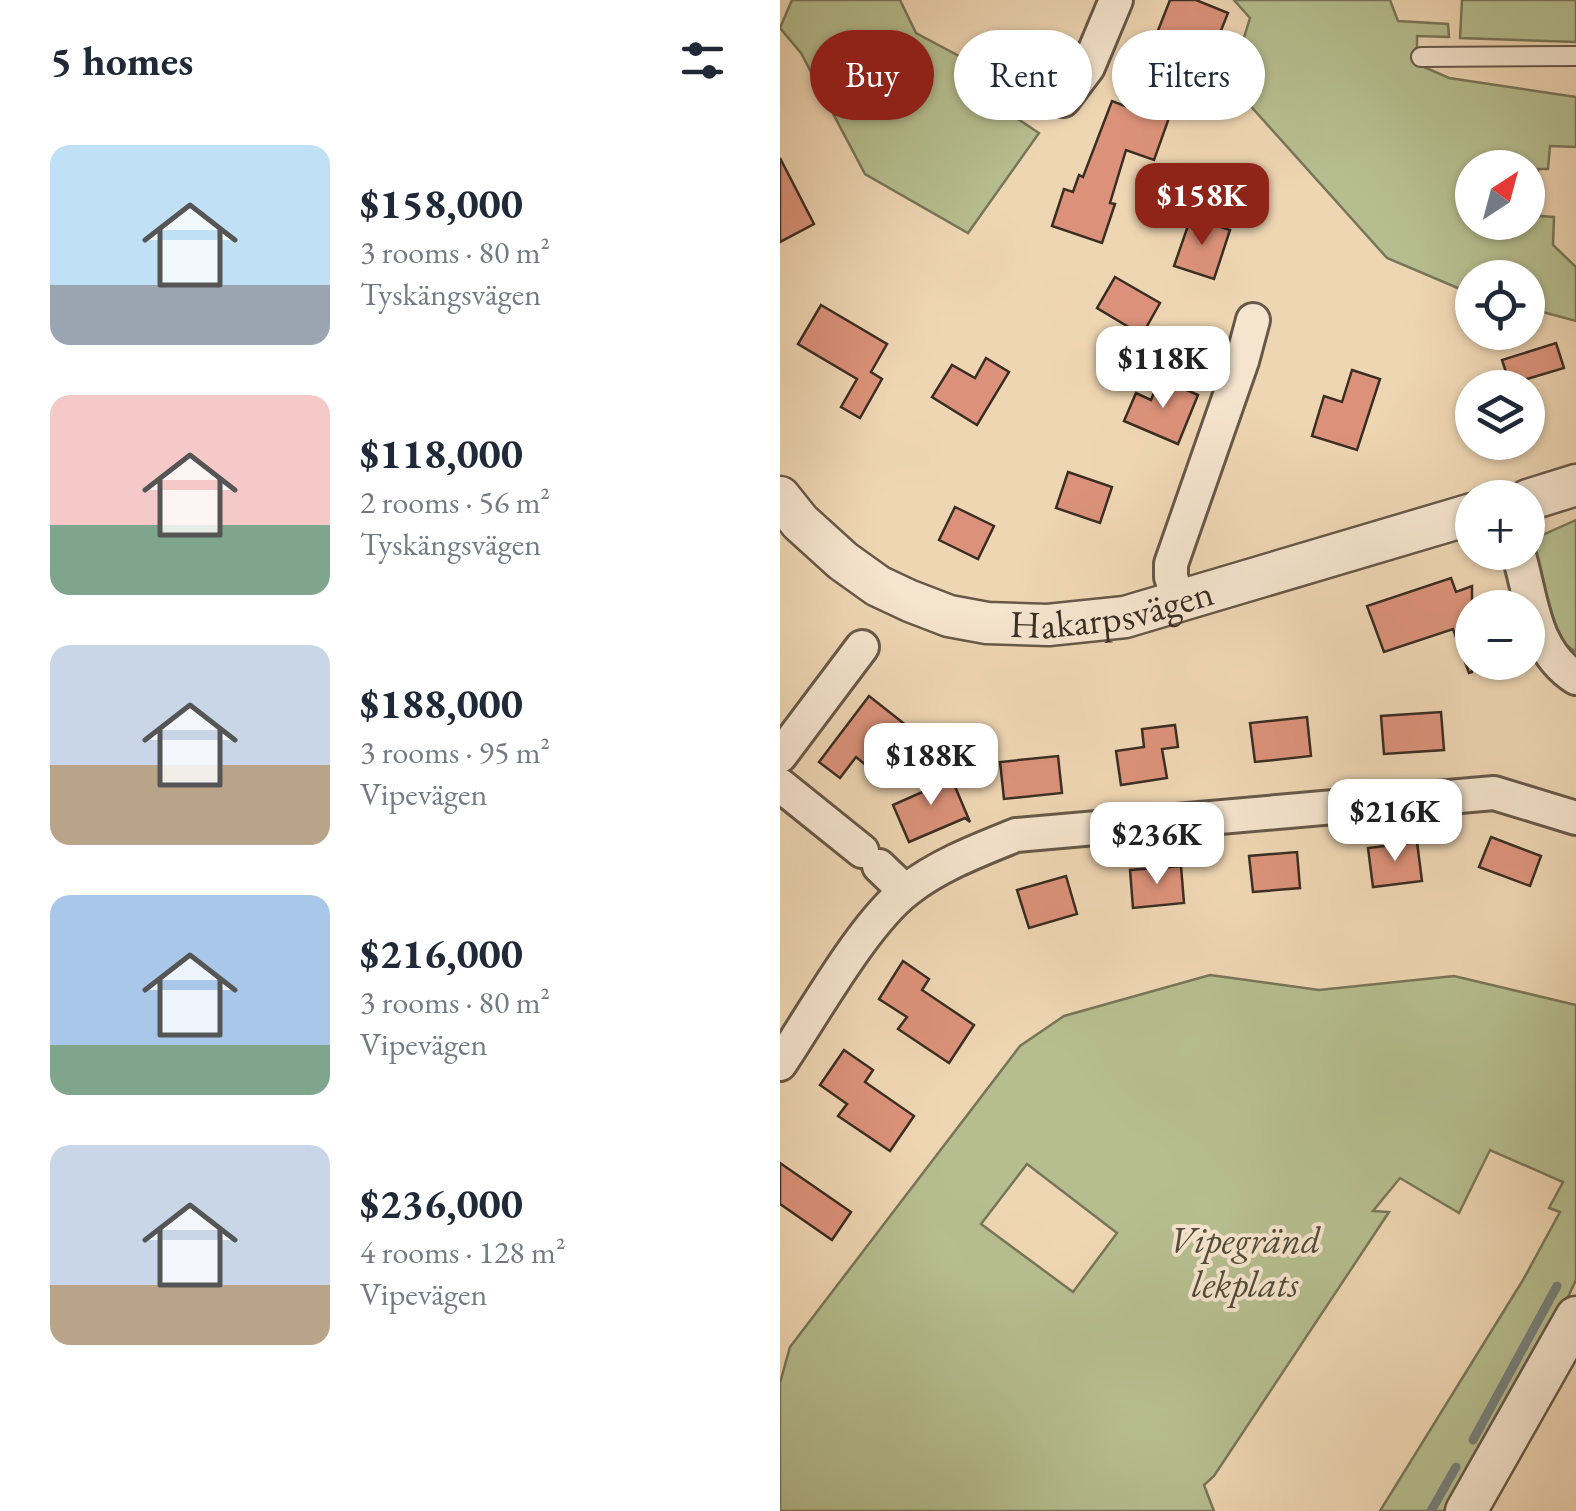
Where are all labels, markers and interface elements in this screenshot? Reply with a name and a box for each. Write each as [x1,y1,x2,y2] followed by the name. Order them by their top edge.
[810,30,934,120] chip: Buy
[954,30,1092,120] chip: Rent
[1112,30,1265,120] chip: Filters
[50,33,193,88] text: 5 homes
[675,33,730,88] icon: filters
[1455,150,1545,240] north arrow
[1455,150,1545,680] map controls
[1132,163,1272,248] pin: $158K
[1157,174,1247,216] text: $158K
[360,176,523,231] text: $158,000
[130,185,250,305] icon: home
[360,231,550,273] text: 3 rooms · 80 m²
[1455,260,1545,350] button: locate
[360,273,541,315] text: Tyskängsvägen
[1093,326,1233,411] pin: $118K
[1118,337,1208,379] text: $118K
[1455,370,1545,460] button: layers
[360,426,523,481] text: $118,000
[130,435,250,555] icon: home
[1455,480,1545,570] button: +
[360,481,550,523] text: 2 rooms · 56 m²
[360,523,541,565] text: Tyskängsvägen
[1009,567,1219,650] street label: Hakarpsvägen
[1455,590,1545,680] button: −
[360,676,523,731] text: $188,000
[130,685,250,805] icon: home
[861,723,1001,808] pin: $188K
[360,731,550,773] text: 3 rooms · 95 m²
[886,734,976,776] text: $188K
[360,773,487,815] text: Vipevägen
[1325,779,1465,864] pin: $216K
[1350,790,1440,832] text: $216K
[1087,802,1227,887] pin: $236K
[1112,813,1202,855] text: $236K
[360,926,523,981] text: $216,000
[130,935,250,1055] icon: home
[360,981,550,1023] text: 3 rooms · 80 m²
[360,1023,487,1065] text: Vipevägen
[360,1176,523,1231] text: $236,000
[130,1185,250,1305] icon: home
[1169,1215,1321,1308] park label: Vipegränd lekplats
[360,1231,566,1273] text: 4 rooms · 128 m²
[360,1273,487,1315] text: Vipevägen

